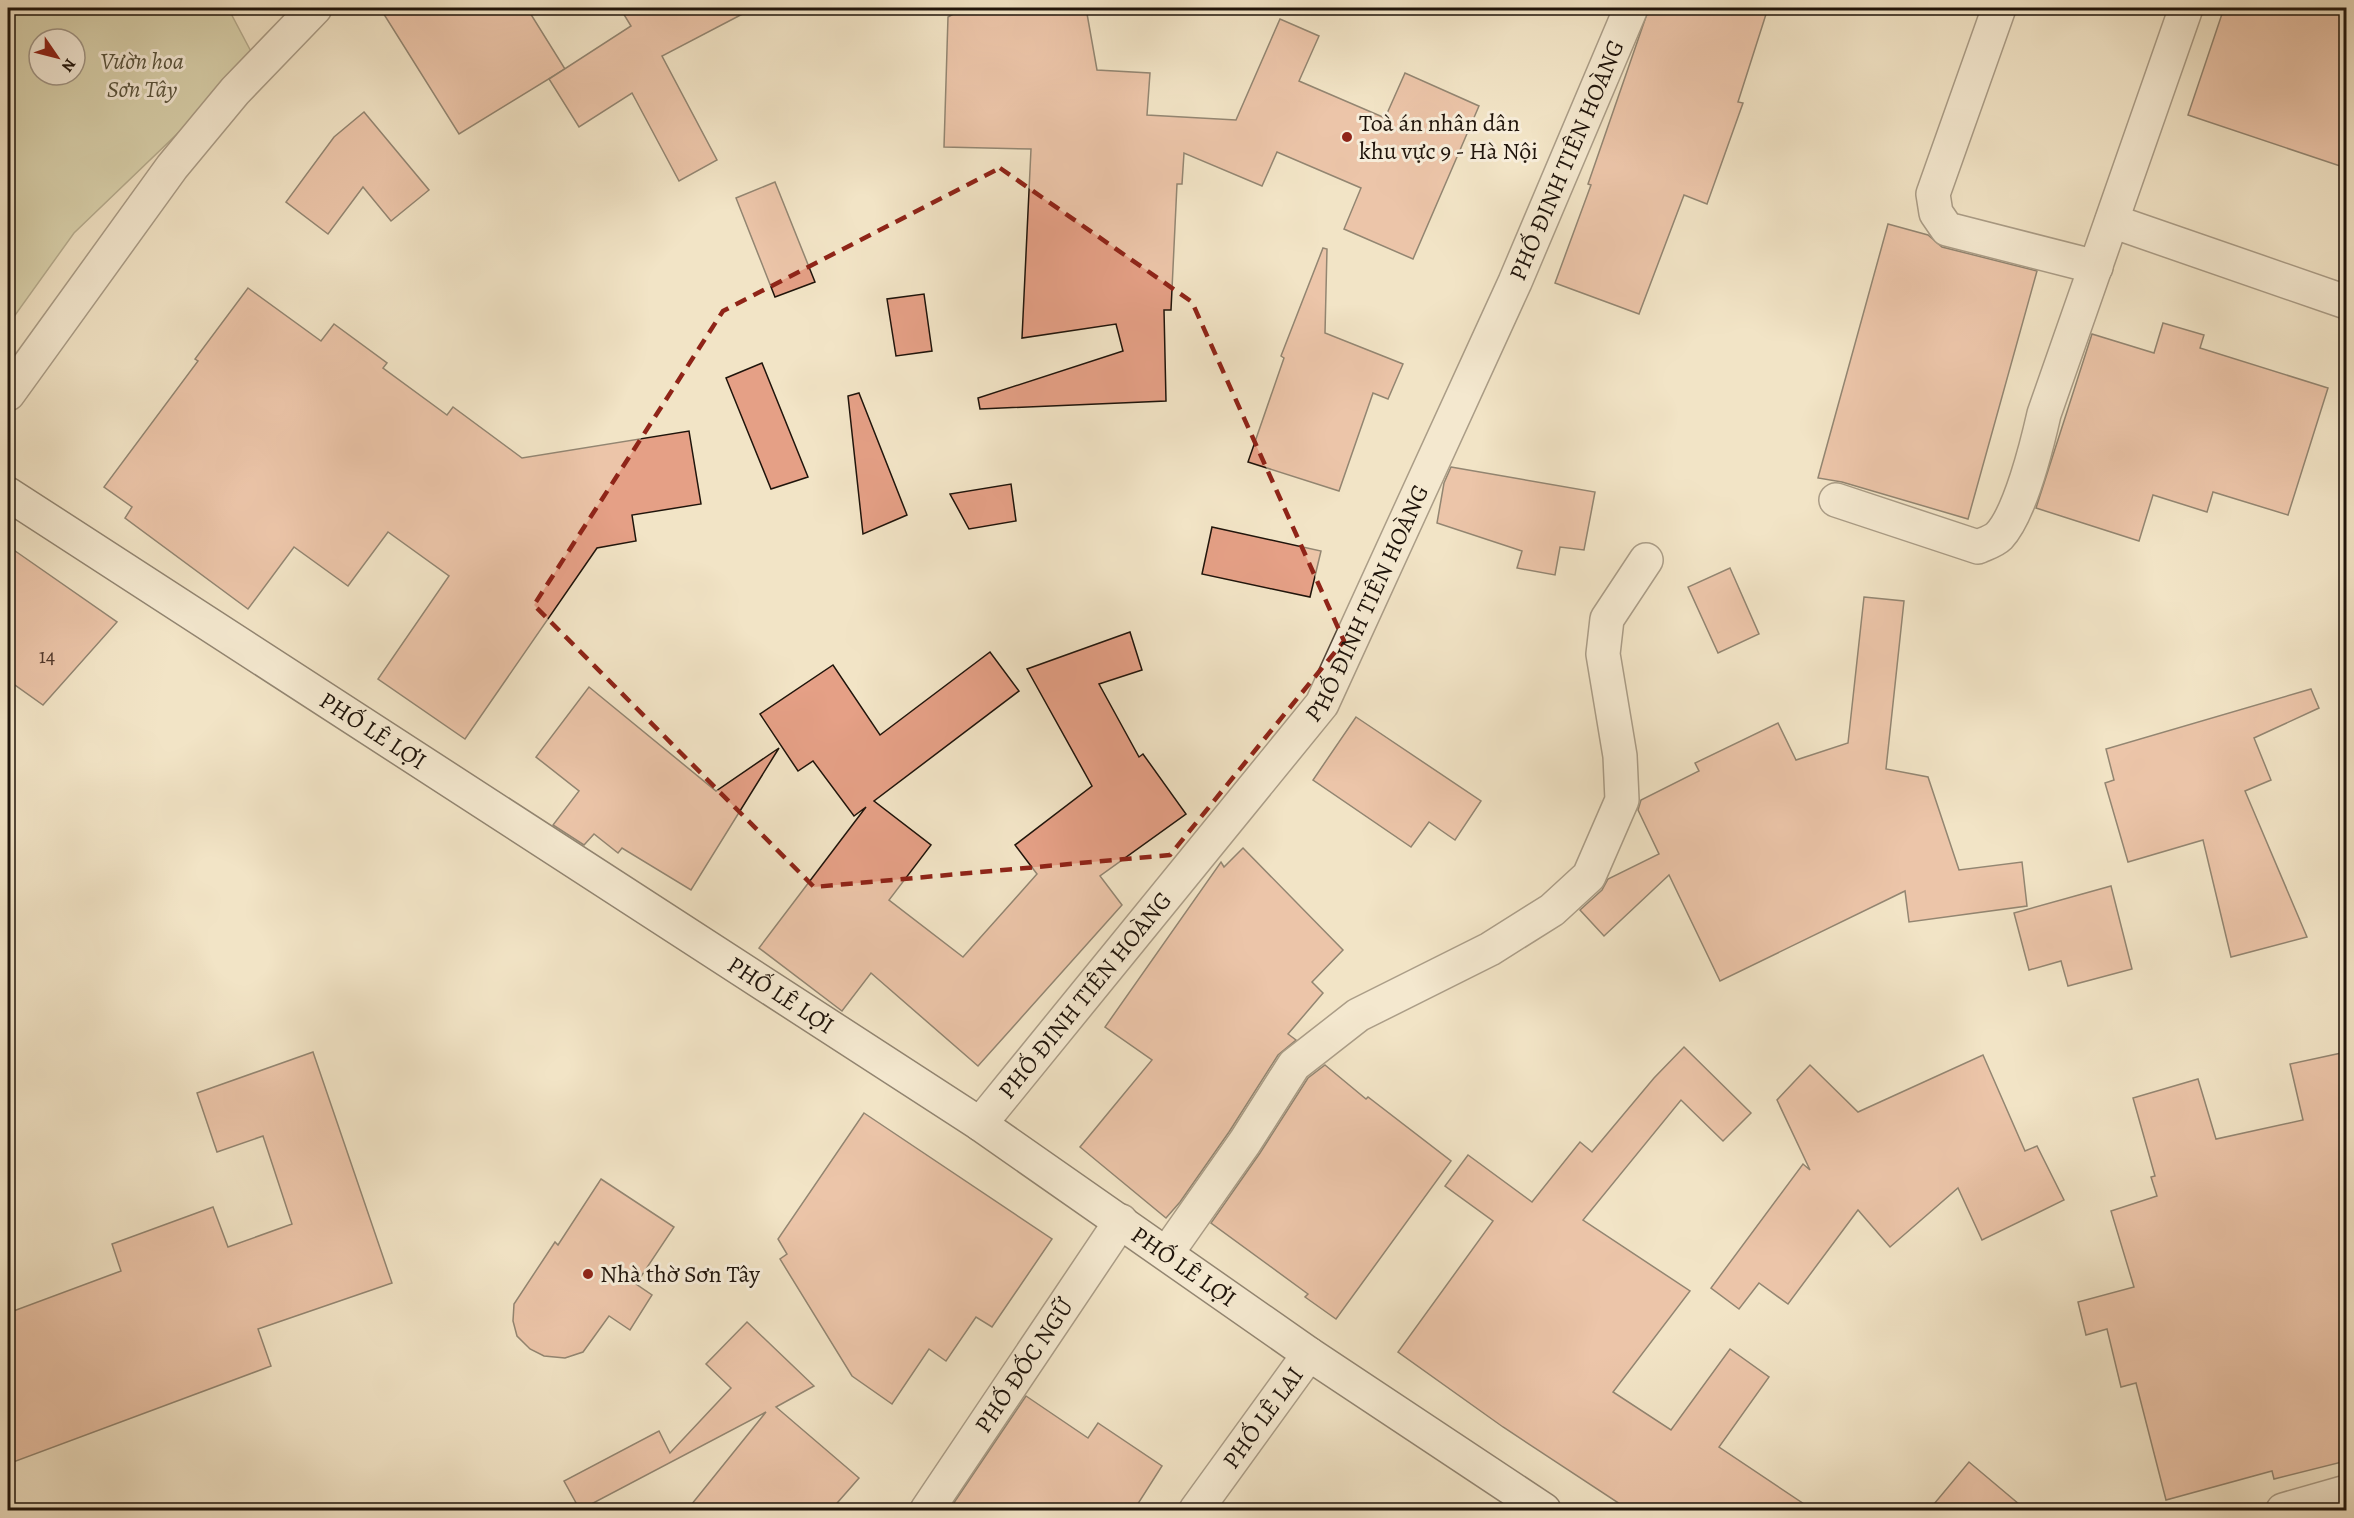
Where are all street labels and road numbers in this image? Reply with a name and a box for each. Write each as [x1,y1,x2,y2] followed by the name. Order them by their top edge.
[1501,35,1632,285] street label: PHỐ ĐINH TIÊN HOÀNG
[1298,479,1436,729] street label: PHỐ ĐINH TIÊN HOÀNG
[314,684,433,777] street label: PHỐ LÊ LỢI
[991,885,1179,1106] street label: PHỐ ĐINH TIÊN HOÀNG
[721,949,840,1041] street label: PHỐ LÊ LỢI
[1125,1219,1243,1314] street label: PHỐ LÊ LỢI
[967,1291,1081,1439] street label: PHỐ ĐỐC NGỮ
[1215,1360,1311,1475] street label: PHỐ LÊ LAI

